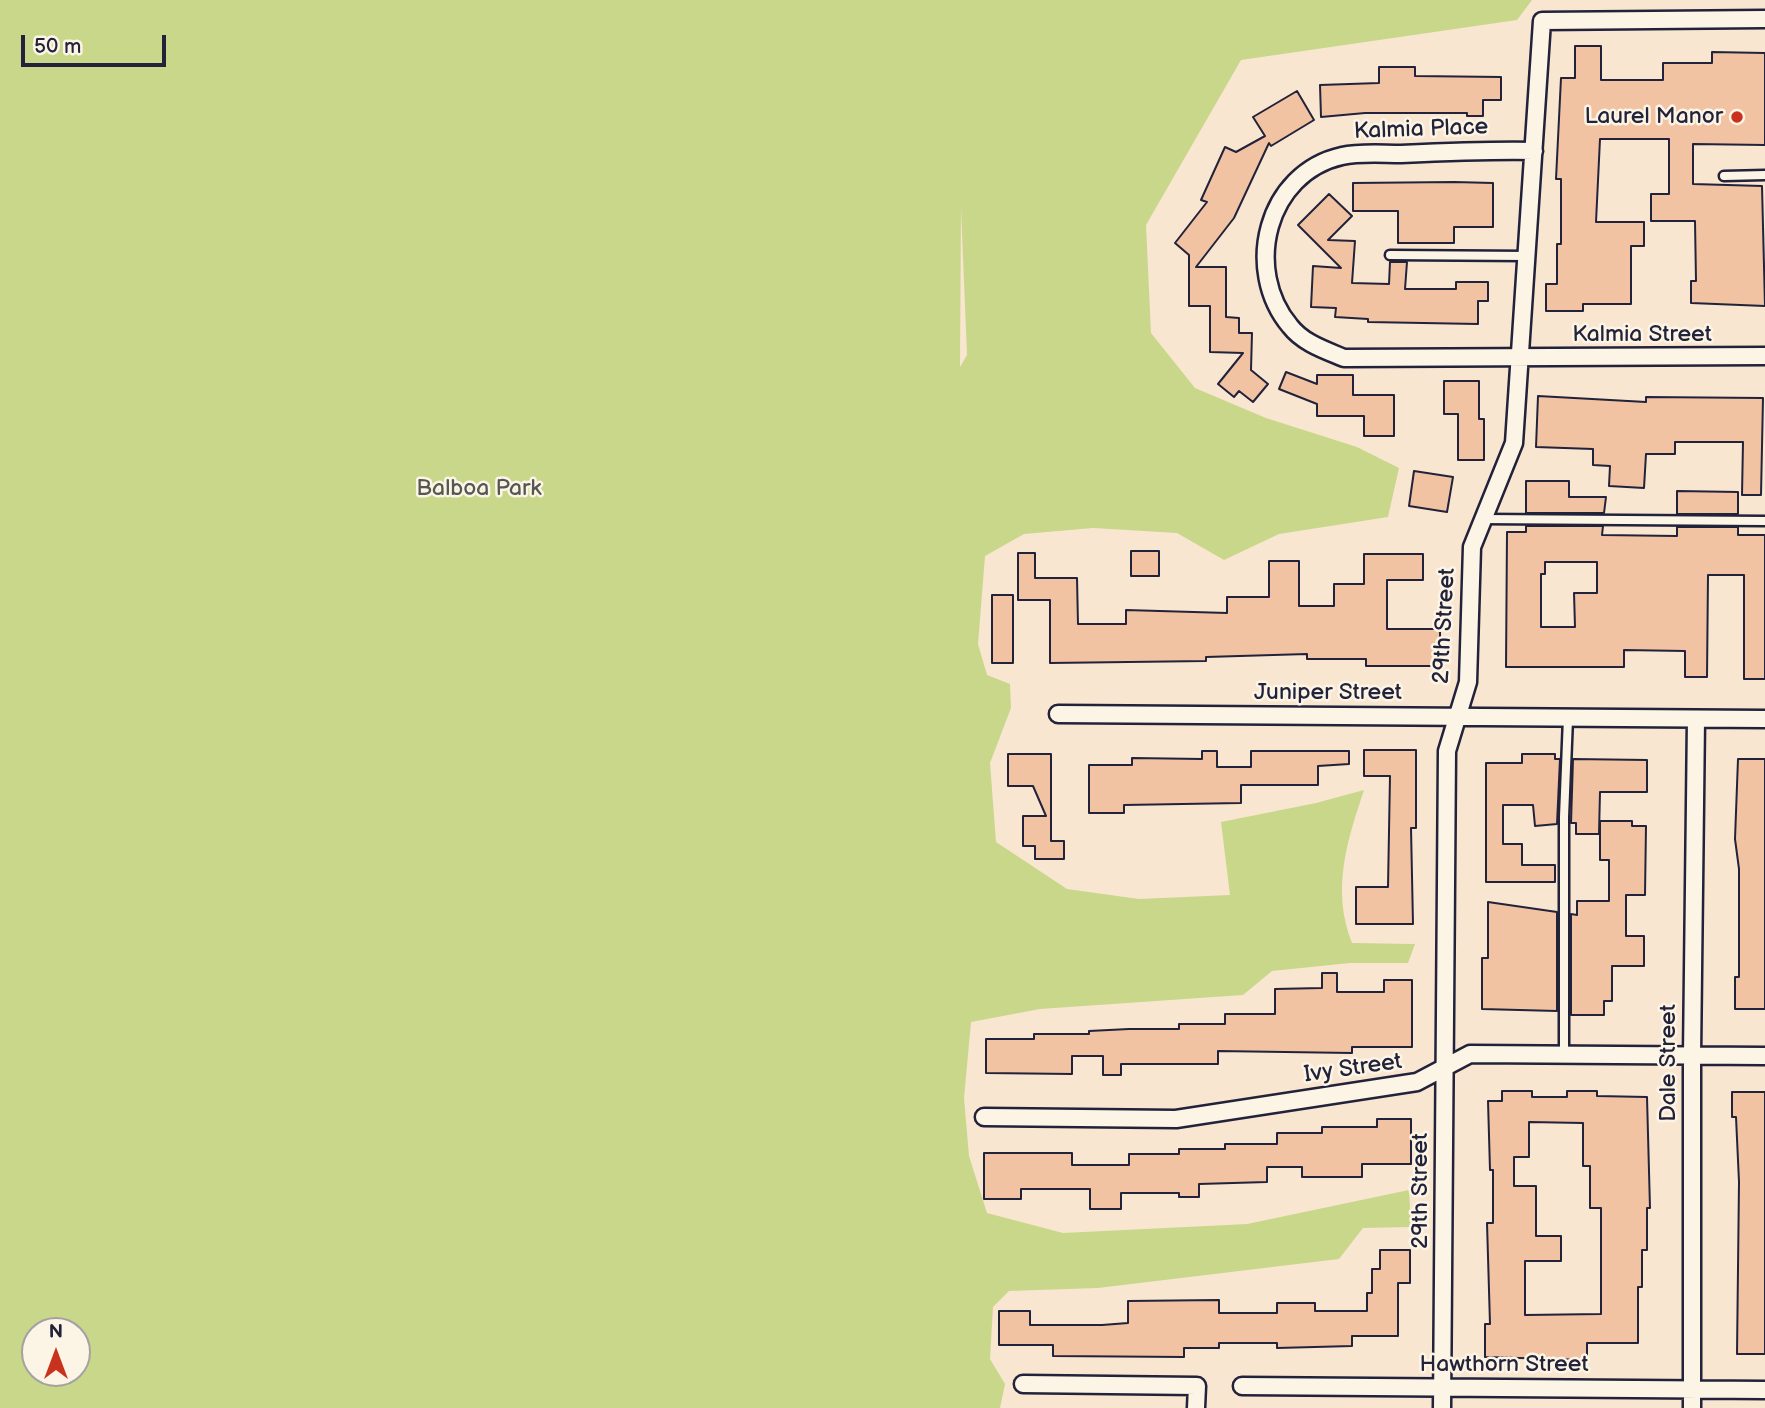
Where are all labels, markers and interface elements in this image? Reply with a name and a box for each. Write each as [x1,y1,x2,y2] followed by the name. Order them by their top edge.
[24,21,170,65] scale bar
[34,34,81,59] text: 50 m
[1585,103,1723,131] place label: Laurel Manor
[1729,109,1745,125] marker: Laurel Manor
[1353,114,1489,146] street label: Kalmia Place
[1572,321,1712,349] street label: Kalmia Street
[416,475,542,503] park label: Balboa Park
[1428,567,1462,685] street label: 29th Street
[1254,679,1402,707] street label: Juniper Street
[1655,1004,1683,1122] street label: Dale Street
[1302,1048,1404,1090] street label: Ivy Street
[1407,1133,1435,1249] street label: 29th Street
[21,1317,91,1387] north arrow
[49,1321,63,1344] text: N
[1420,1351,1588,1379] street label: Hawthorn Street

